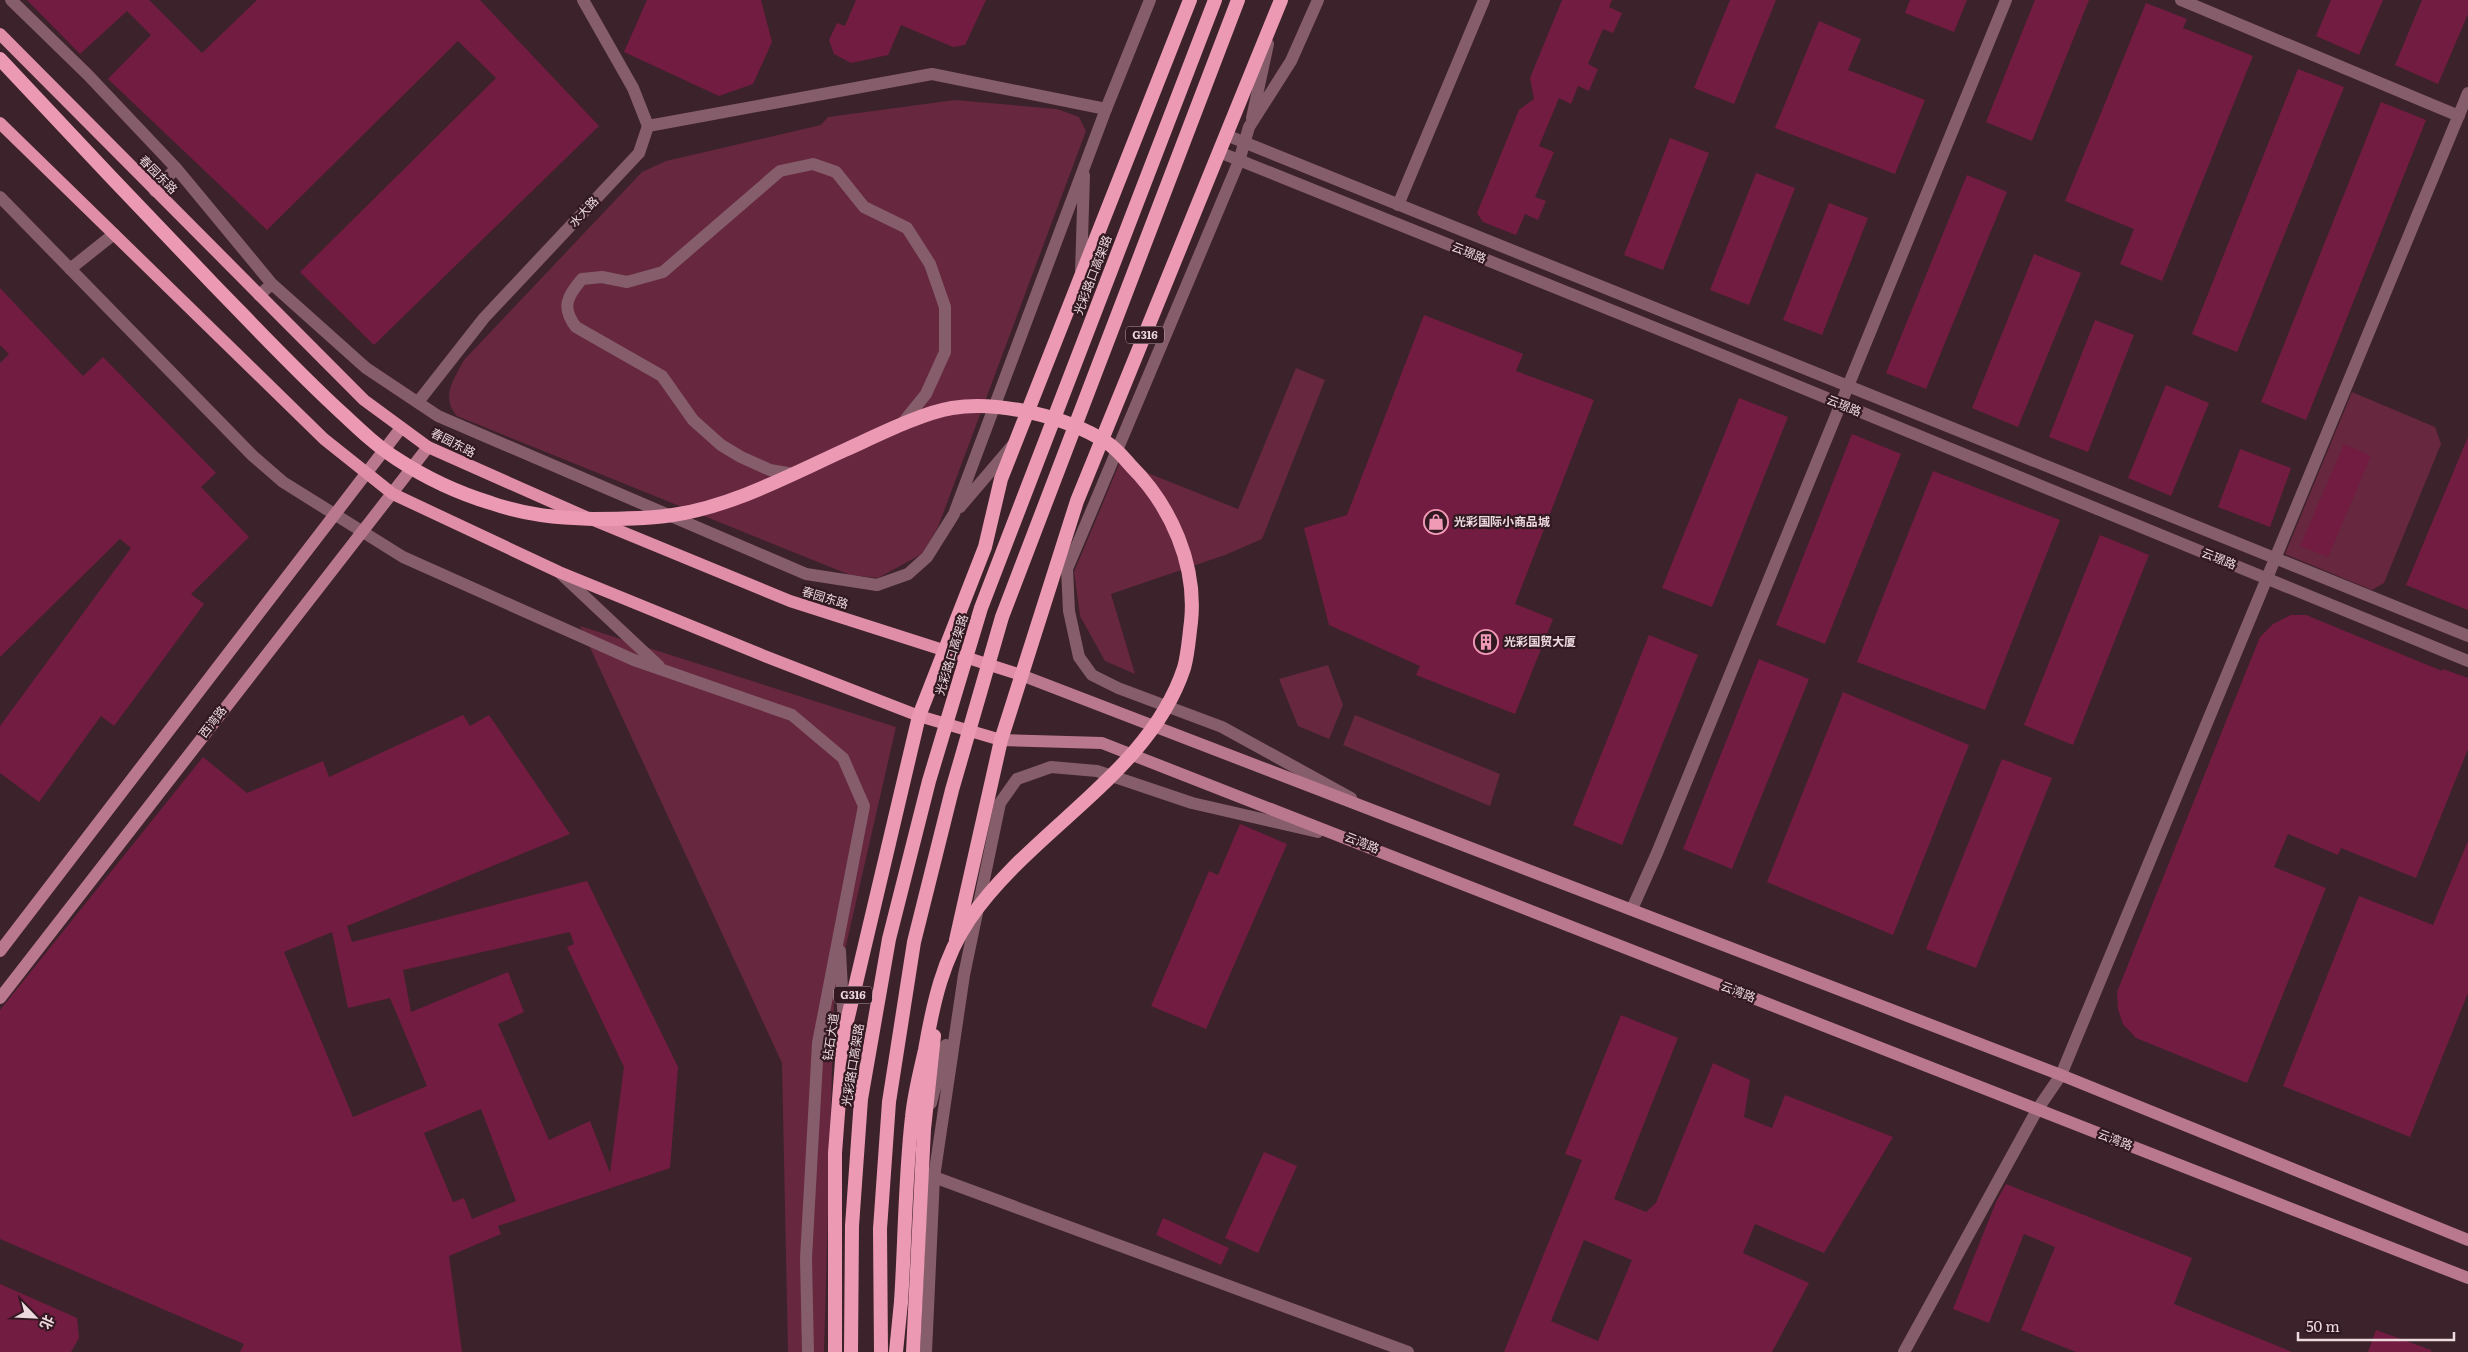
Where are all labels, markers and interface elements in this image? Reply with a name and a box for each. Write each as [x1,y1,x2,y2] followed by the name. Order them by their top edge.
[135,151,182,198] street label: 春园东路
[564,192,602,231] street label: 水大路
[1069,232,1116,317] street label: 光彩路口高架路
[1449,237,1489,267] street label: 云璟路
[1126,326,1164,344] road number: G316
[1824,390,1864,420] street label: 云璟路
[428,423,479,461] street label: 春园东路
[1423,509,1449,535] shop icon: 光彩国际小商品城
[1454,512,1550,530] place label: 光彩国际小商品城
[2199,543,2239,573] street label: 云璟路
[800,581,851,613] street label: 春园东路
[930,612,972,698] street label: 光彩路口高架路
[1473,629,1499,655] building icon: 光彩国贸大厦
[1504,632,1576,650] place label: 光彩国贸大厦
[194,702,230,741] street label: 西湾路
[1342,827,1382,857] street label: 云湾路
[1718,976,1758,1006] street label: 云湾路
[834,986,872,1004] road number: G316
[818,1012,842,1062] street label: 钻石大道
[837,1022,867,1108] street label: 光彩路口高架路
[2095,1124,2135,1154] street label: 云湾路
[10,1292,60,1342] north arrow
[2298,1310,2454,1342] scale bar
[36,1312,60,1333] text: 北
[2306,1314,2340,1337] text: 50 m

